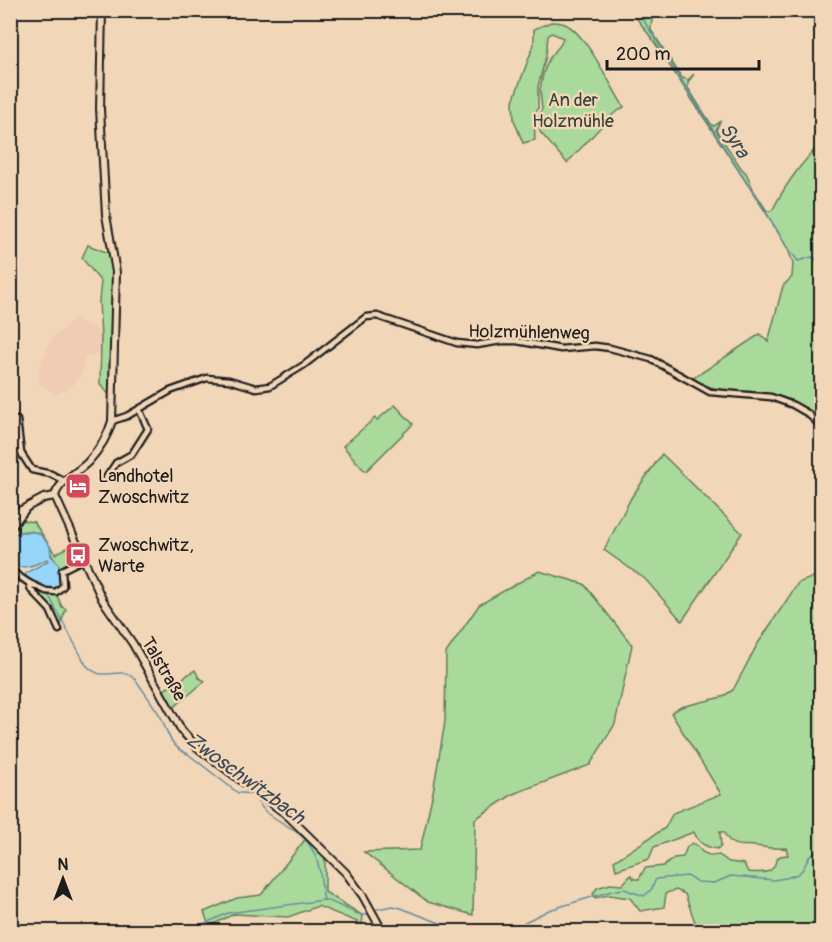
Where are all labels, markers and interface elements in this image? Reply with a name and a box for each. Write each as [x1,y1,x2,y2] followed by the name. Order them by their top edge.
[607,33,758,71] scale bar
[616,43,671,66] text: 200 m
[532,89,614,133] park label: An der Holzmühle
[714,118,756,164] water label: Syra
[468,320,590,345] street label: Holzmühlenweg
[98,465,189,509] place label: Landhotel Zwoschwitz
[63,471,93,501] hotel icon: Landhotel Zwoschwitz
[98,534,194,578] place label: Zwoschwitz, Warte
[63,540,93,570] bus stop icon: Zwoschwitz, Warte
[136,633,191,706] street label: Talstraße
[182,727,311,831] water label: Zwoschwitzbach
[33,849,93,909] north arrow
[58,855,69,875] text: N

